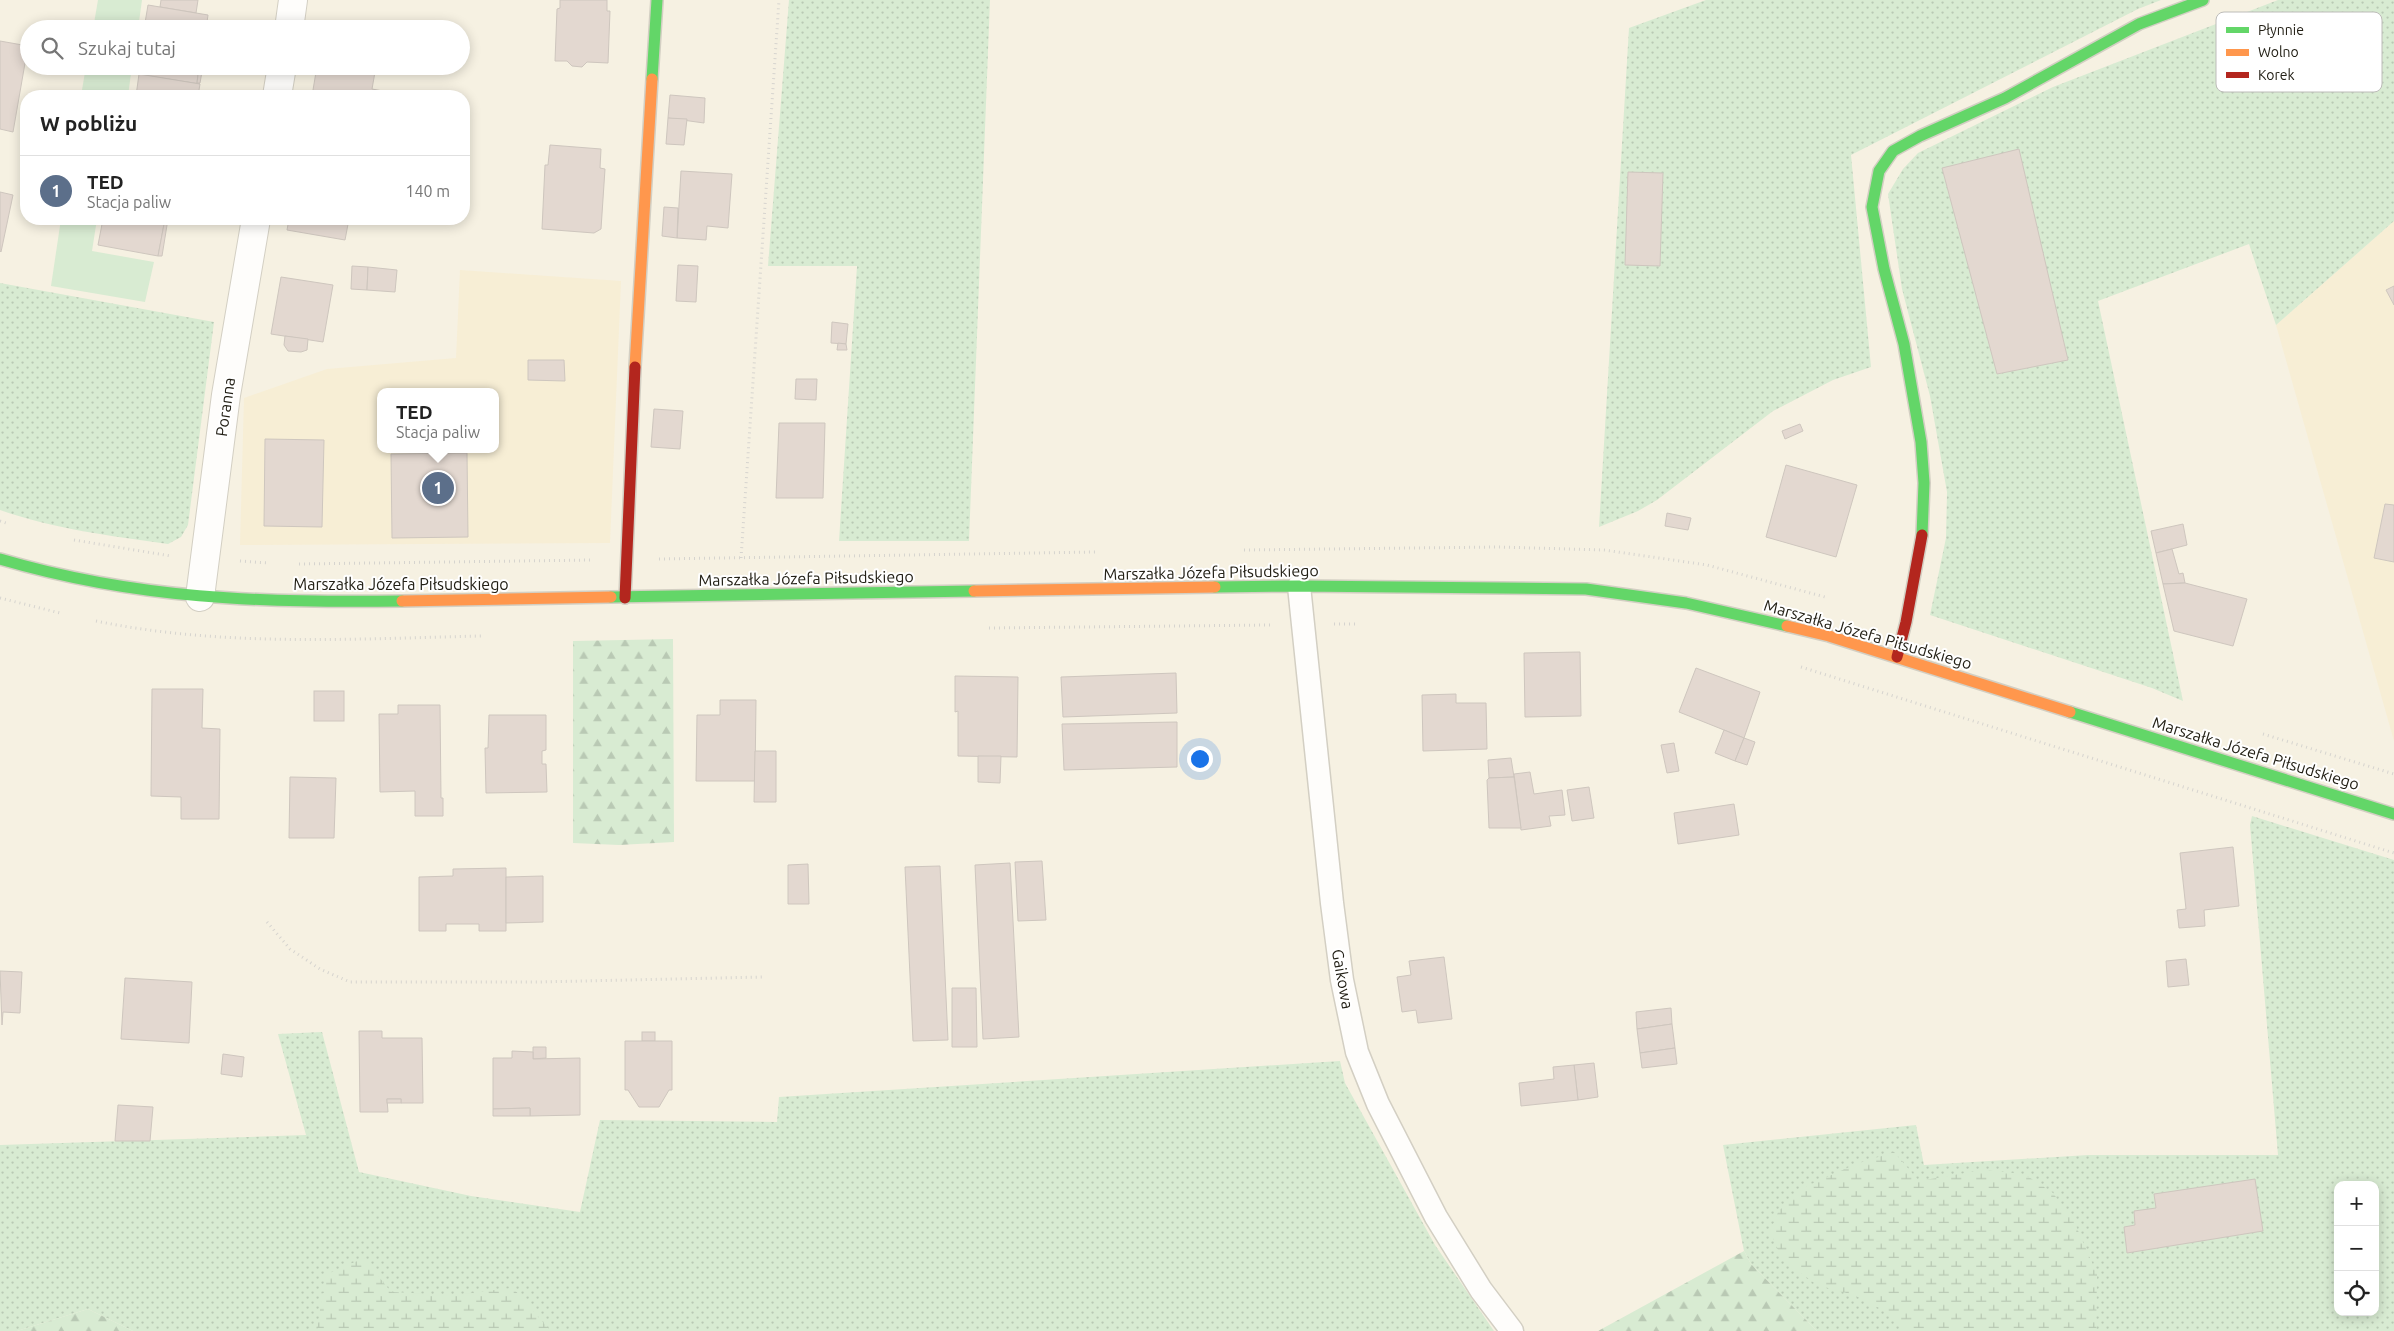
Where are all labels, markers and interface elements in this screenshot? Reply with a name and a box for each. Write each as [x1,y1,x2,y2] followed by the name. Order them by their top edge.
[2216,12,2382,92] legend
[20,20,470,75] search box
[2258,22,2304,38] text: Płynnie
[38,34,66,62] icon: search
[78,37,176,59] text: Szukaj tutaj
[2258,44,2299,60] text: Wolno
[2258,67,2295,83] text: Korek
[40,111,137,135] text: W pobliżu
[87,171,124,193] text: TED
[51,182,61,200] text: 1
[405,182,450,200] text: 140 m
[87,193,171,211] text: Stacja paliw
[212,376,238,438] street label: Poranna
[377,388,499,453] popup
[396,401,432,423] text: TED
[396,423,480,441] text: Stacja paliw
[422,469,454,507] pin: 1
[1103,561,1319,583] street label: Marszałka Józefa Piłsudskiego
[698,567,914,589] street label: Marszałka Józefa Piłsudskiego
[293,575,509,593] street label: Marszałka Józefa Piłsudskiego
[1762,596,1974,672] street label: Marszałka Józefa Piłsudskiego
[2150,713,2362,793] street label: Marszałka Józefa Piłsudskiego
[1187,746,1213,772] your location
[1329,948,1357,1010] street label: Gaikowa
[2334,1181,2379,1316] map controls
[2334,1181,2379,1226] button: +
[2334,1226,2379,1271] button: −
[2334,1271,2379,1316] button: locate

